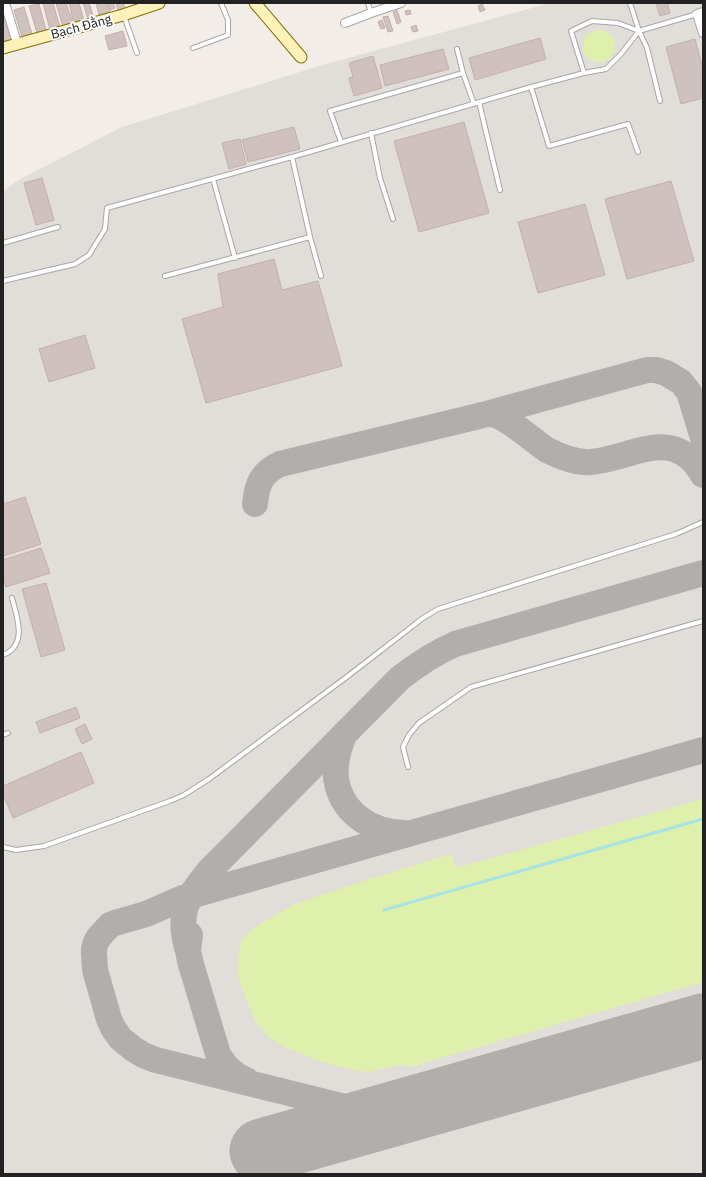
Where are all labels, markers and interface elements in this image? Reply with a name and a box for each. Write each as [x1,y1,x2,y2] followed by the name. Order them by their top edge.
[49,10,114,43] street label: Bạch Đằng

